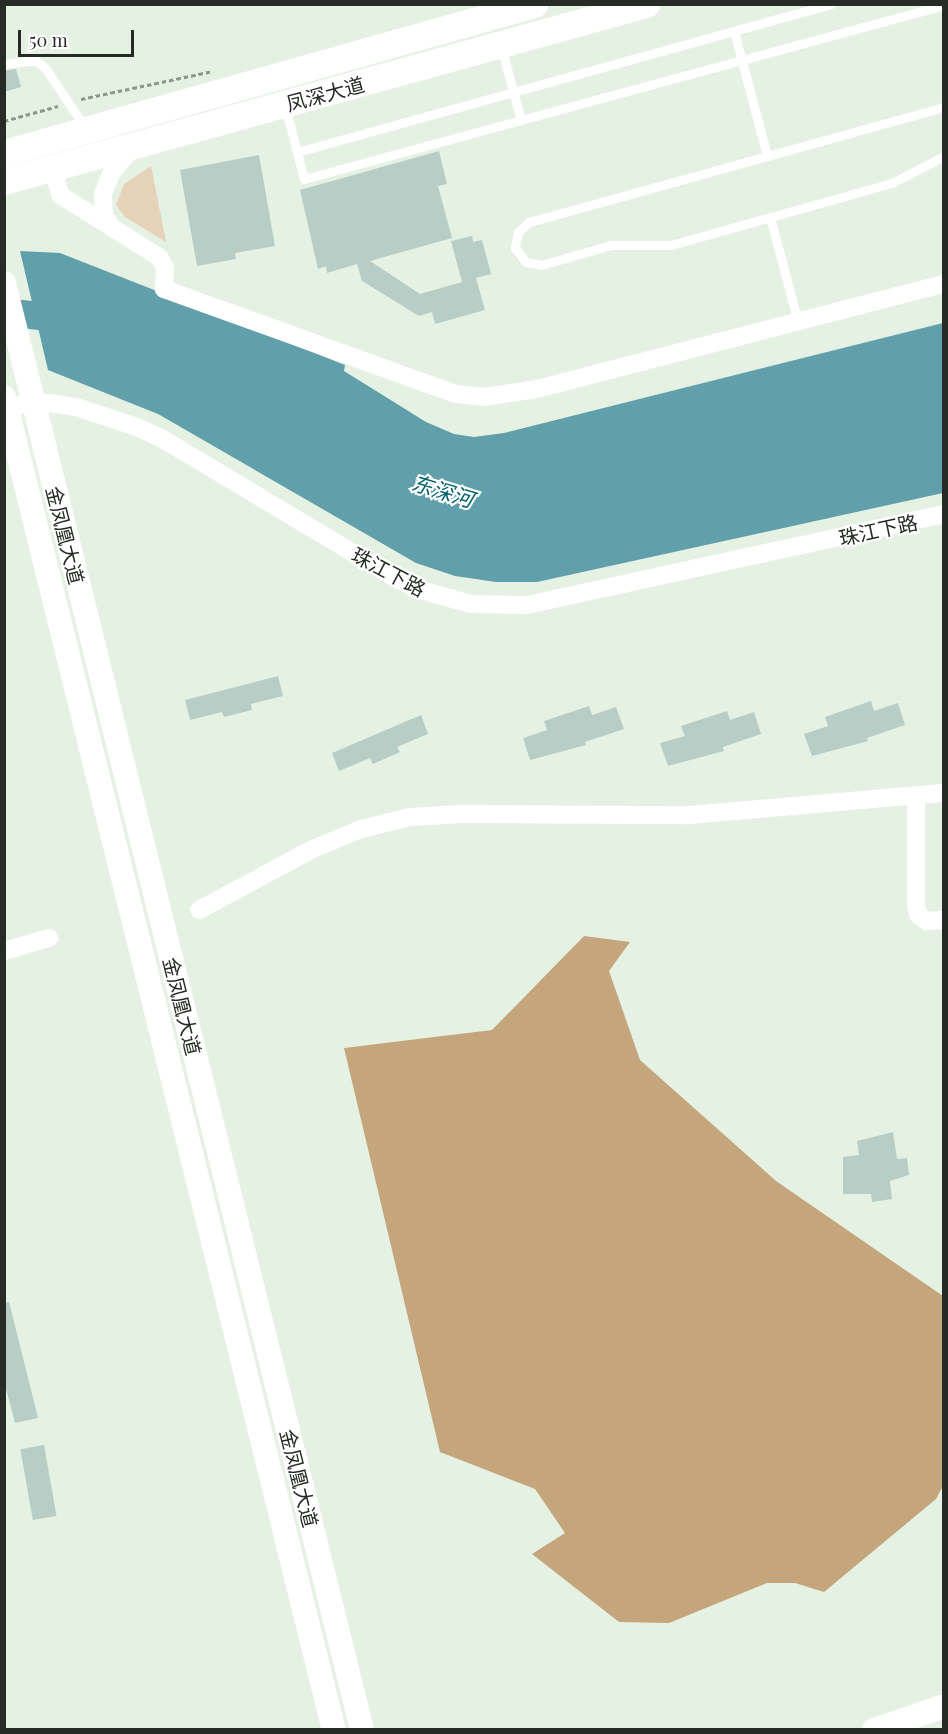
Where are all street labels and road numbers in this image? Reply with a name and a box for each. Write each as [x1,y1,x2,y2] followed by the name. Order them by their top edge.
[283,71,367,115] street label: 凤深大道
[42,484,90,586] street label: 金凤凰大道
[836,509,920,549] street label: 珠江下路
[348,542,430,600] street label: 珠江下路
[159,955,207,1057] street label: 金凤凰大道
[276,1427,324,1529] street label: 金凤凰大道

